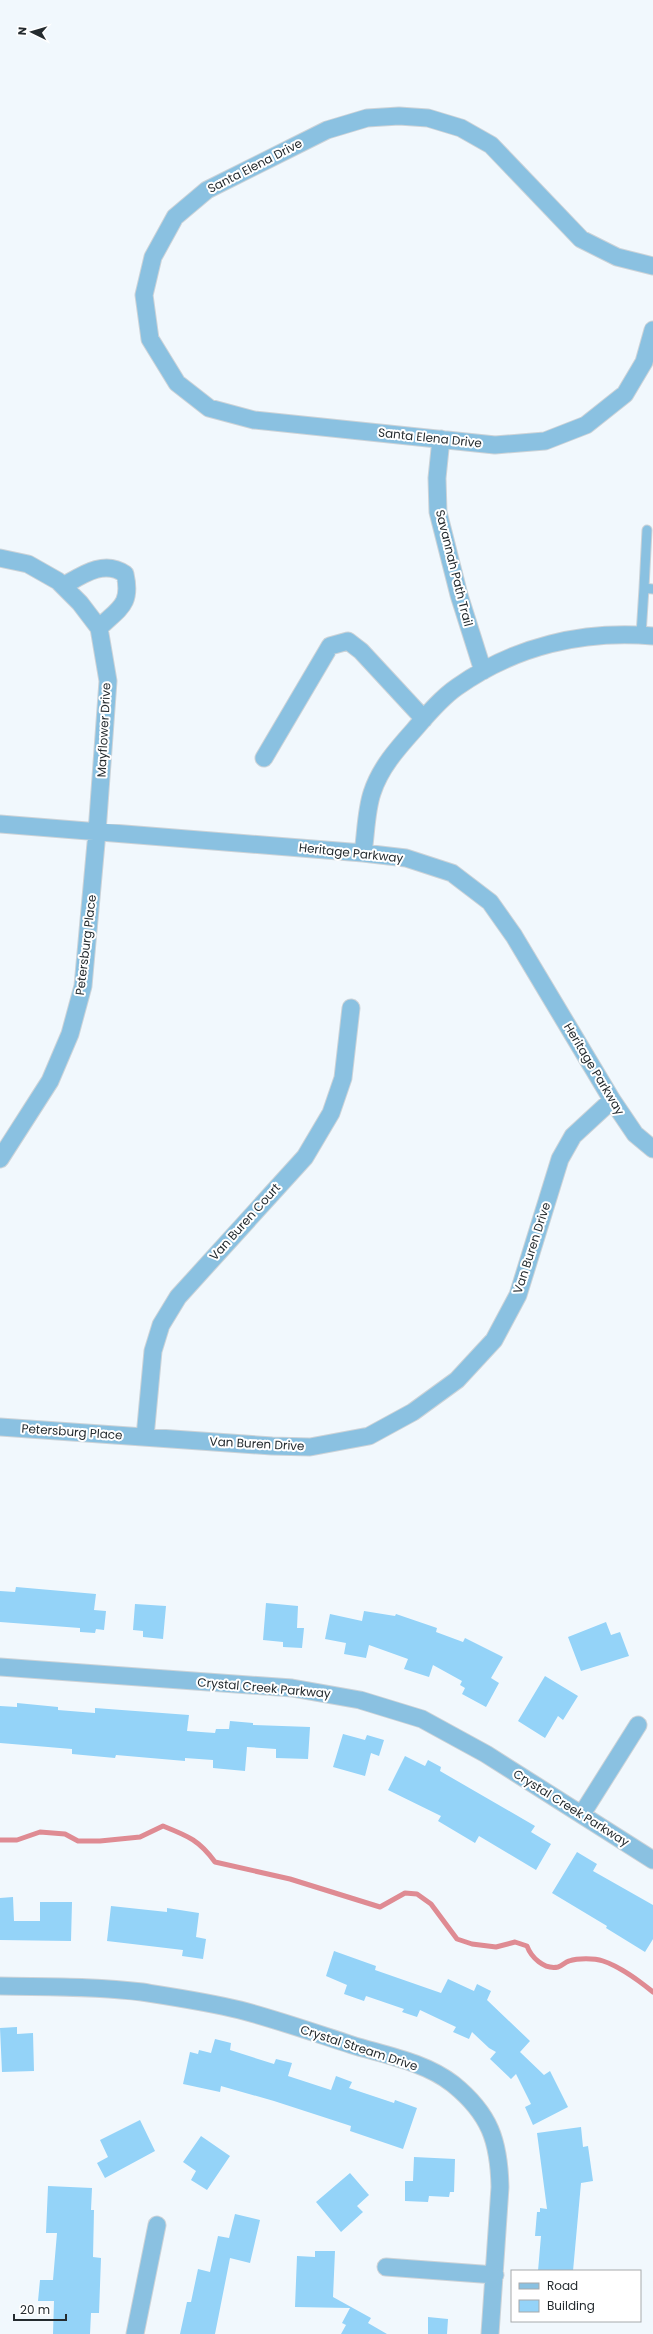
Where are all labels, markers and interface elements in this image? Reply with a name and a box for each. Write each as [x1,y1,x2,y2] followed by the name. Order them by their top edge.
[12,12,52,52] north arrow
[14,26,30,36] text: N
[205,134,305,197] street label: Santa Elena Drive
[377,424,483,451] street label: Santa Elena Drive
[432,508,477,628] street label: Savannah Path Trail
[93,682,114,778] street label: Mayflower Drive
[298,839,404,866] street label: Heritage Parkway
[71,894,100,996] street label: Petersburg Place
[560,1019,629,1118] street label: Heritage Parkway
[205,1179,284,1264] street label: Van Buren Court
[509,1200,554,1296] street label: Van Buren Drive
[21,1419,123,1444] street label: Petersburg Place
[209,1433,305,1454] street label: Van Buren Drive
[197,1673,332,1702] street label: Crystal Creek Parkway
[510,1765,633,1850] street label: Crystal Creek Parkway
[298,2021,420,2075] street label: Crystal Stream Drive
[511,2270,641,2322] legend
[547,2277,578,2294] text: Road
[14,2296,66,2322] scale bar
[547,2297,595,2314] text: Building
[20,2301,50,2318] text: 20 m

